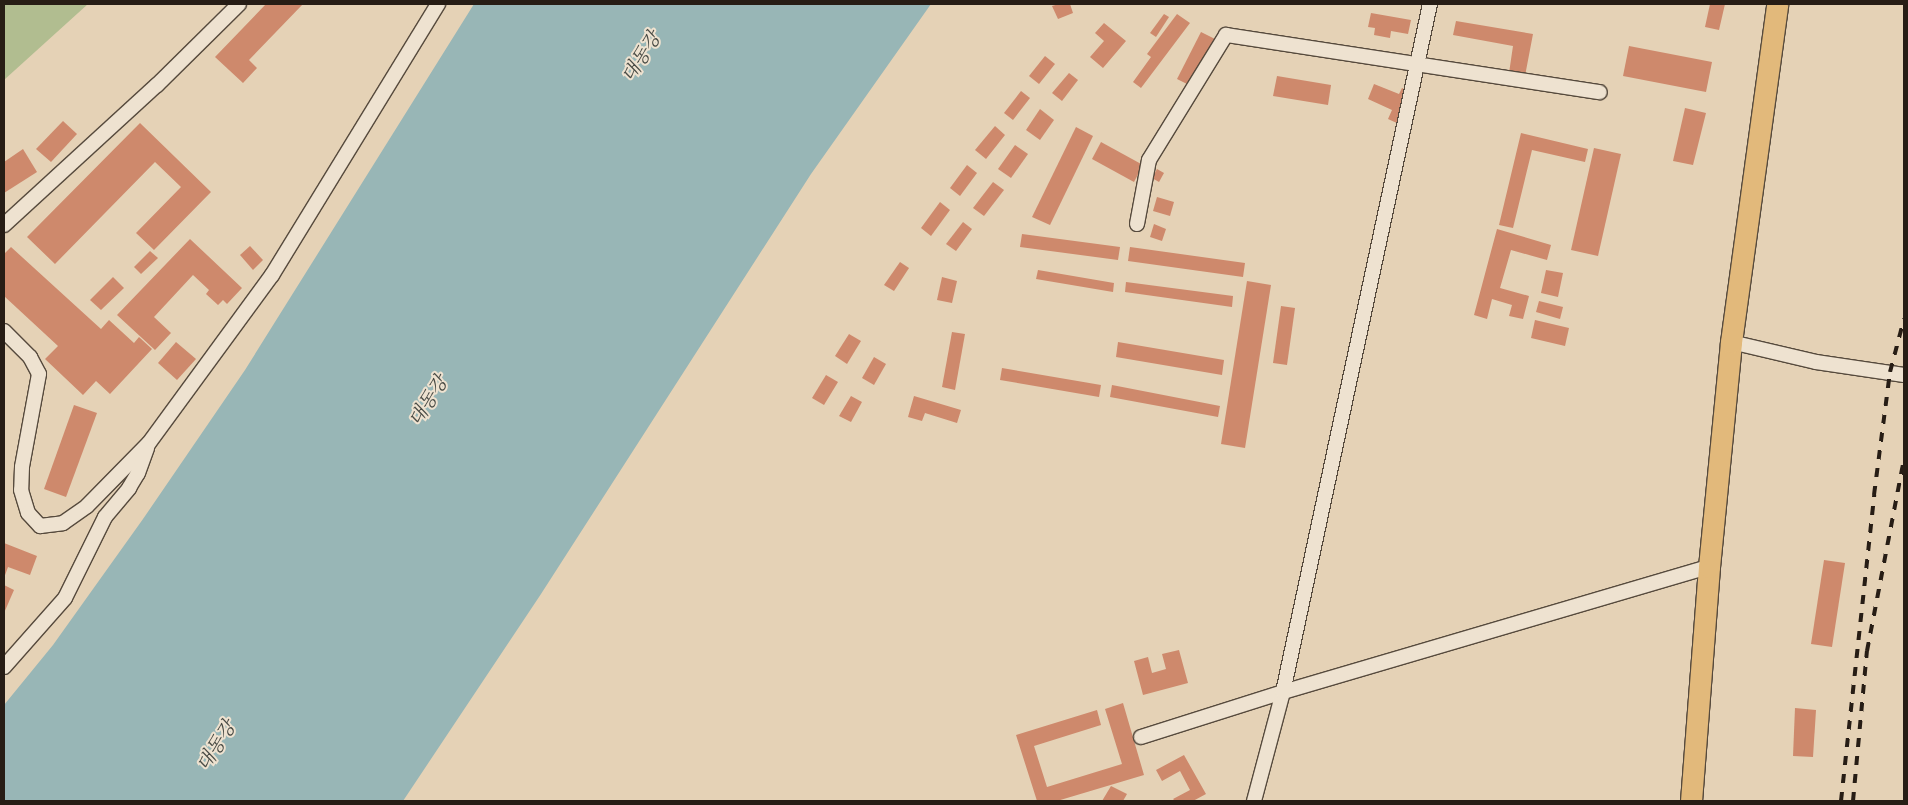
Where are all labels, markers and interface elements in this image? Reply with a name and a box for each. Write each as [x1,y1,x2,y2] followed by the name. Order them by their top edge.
[619,29,667,87] water label: 대동강
[406,373,454,431] water label: 대동강
[194,718,242,776] water label: 대동강

